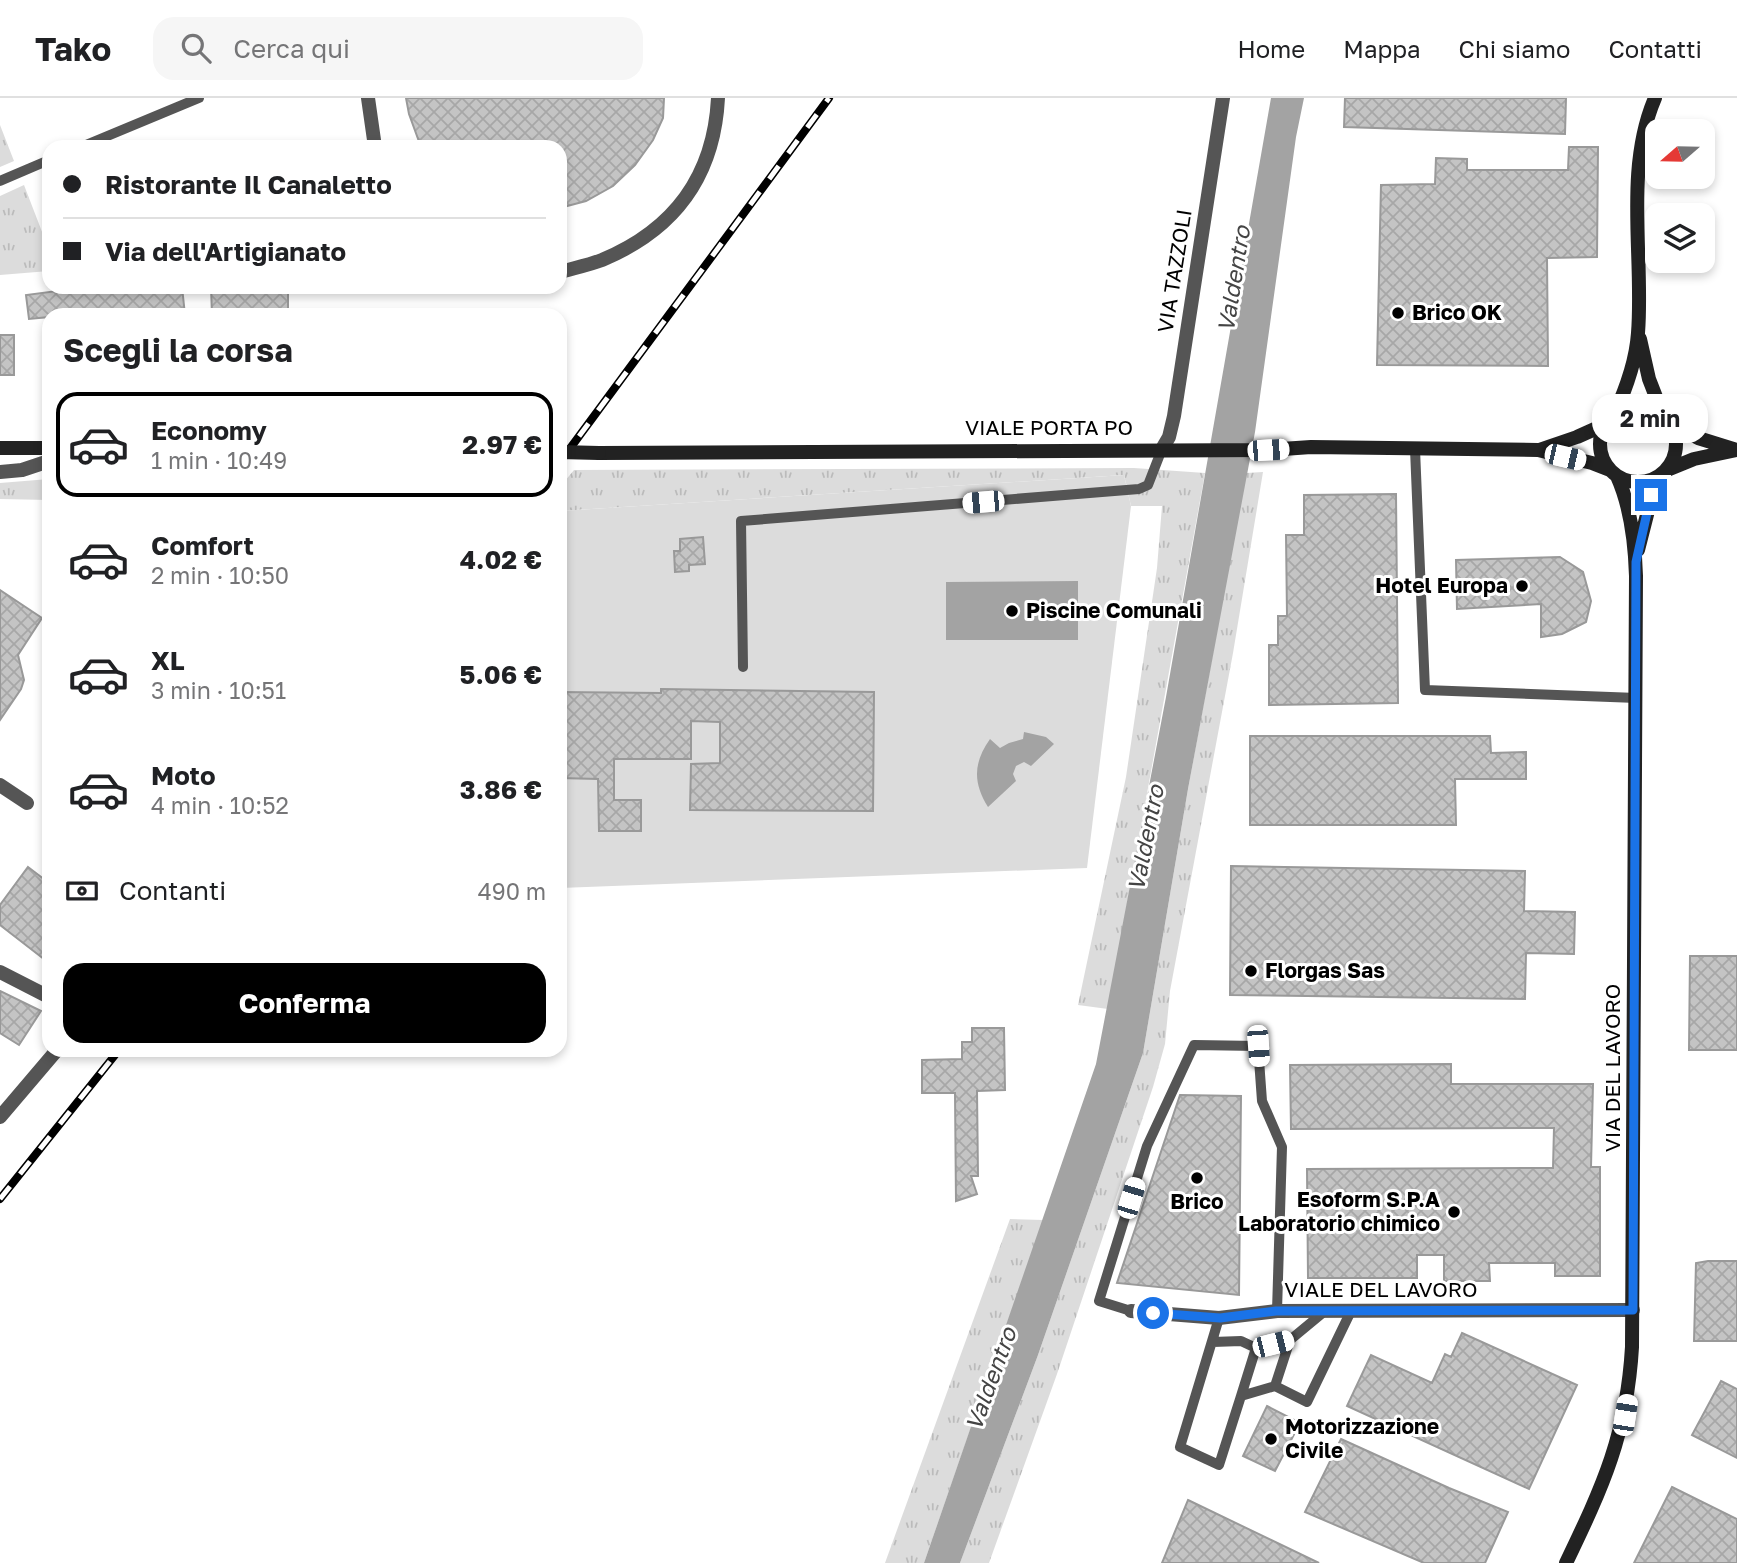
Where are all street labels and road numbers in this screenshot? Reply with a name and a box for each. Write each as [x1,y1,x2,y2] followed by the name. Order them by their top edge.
[1151,207,1197,334] street label: VIA TAZZOLI
[965,414,1133,440] street label: VIALE PORTA PO
[1599,984,1625,1152] street label: VIA DEL LAVORO
[1284,1276,1478,1302] street label: VIALE DEL LAVORO

